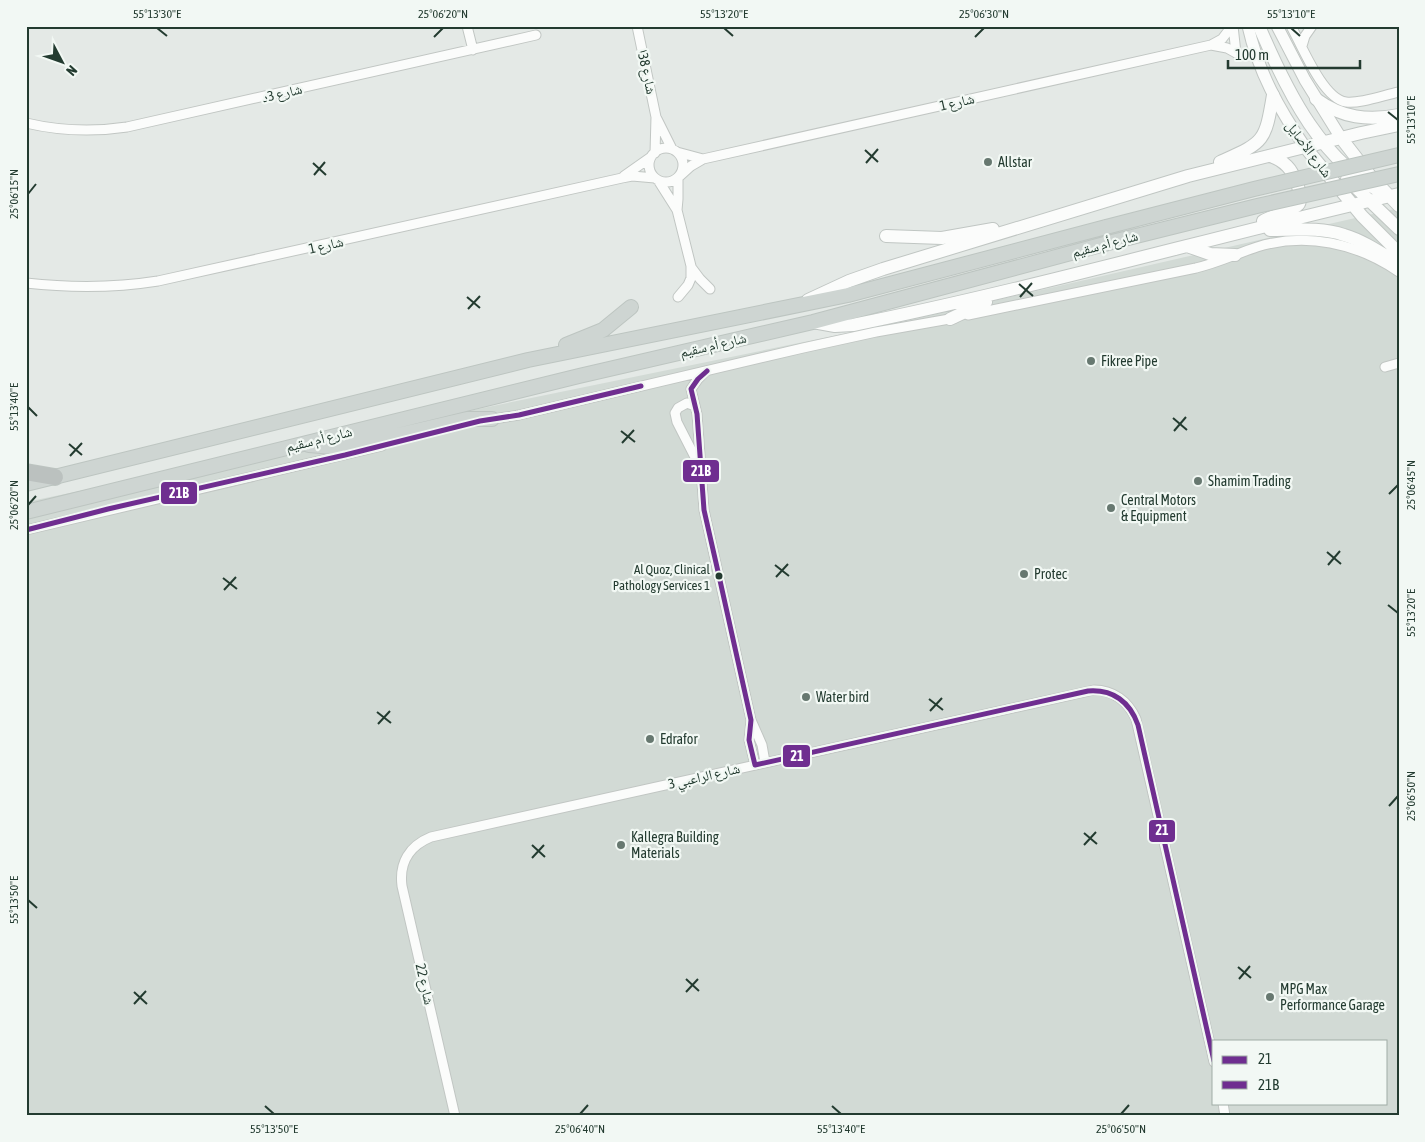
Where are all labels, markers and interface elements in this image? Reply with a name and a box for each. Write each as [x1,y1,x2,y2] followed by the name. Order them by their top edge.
[133,7,181,21] text: 55°13'30"E
[418,7,468,21] text: 25°06'20"N
[700,7,748,21] text: 55°13'20"E
[959,7,1009,21] text: 25°06'30"N
[1267,7,1315,21] text: 55°13'10"E
[38,38,88,88] north arrow
[1228,38,1360,70] scale bar
[1235,46,1269,63] text: 100 m
[633,48,660,96] street label: شارع 38ا
[63,62,81,79] text: N
[260,81,304,107] street label: شارع 3د
[938,90,976,116] street label: شارع 1
[1404,96,1418,144] text: 55°13'10"E
[1281,118,1335,182] street label: شارع الأصايل
[998,154,1033,170] place label: Allstar
[982,156,994,168] marker: Allstar
[7,169,21,219] text: 25°06'15"N
[1070,228,1140,262] street label: شارع أم سقيم
[307,233,345,259] street label: شارع 1
[678,330,748,362] street label: شارع أم سقيم
[1101,353,1158,369] place label: Fikree Pipe
[1085,355,1097,367] marker: Fikree Pipe
[7,383,21,431] text: 55°13'40"E
[284,423,354,457] street label: شارع أم سقيم
[682,459,720,483] line badge: 21B
[1404,460,1418,510] text: 25°06'45"N
[691,463,711,479] text: 21B
[1208,473,1291,489] place label: Shamim Trading
[1192,475,1204,487] marker: Shamim Trading
[7,480,21,530] text: 25°06'20"N
[160,481,198,505] line badge: 21B
[169,485,189,501] text: 21B
[1121,492,1196,524] place label: Central Motors & Equipment
[1105,502,1117,514] marker: Central Motors & Equipment
[613,562,711,593] place label: Al Quoz, Clinical Pathology Services 1
[1034,566,1068,582] place label: Protec
[1018,568,1030,580] marker: Protec
[714,571,724,581] marker: Al Quoz, Clinical Pathology Services 1
[1404,589,1418,637] text: 55°13'20"E
[816,689,869,705] place label: Water bird
[800,691,812,703] marker: Water bird
[660,731,698,747] place label: Edrafor
[644,733,656,745] marker: Edrafor
[782,744,811,768] line badge: 21
[790,748,804,764] text: 21
[667,760,742,795] street label: شارع الراعبي 3
[1404,771,1418,821] text: 25°06'50"N
[1148,819,1176,843] line badge: 21
[1155,822,1169,838] text: 21
[631,829,719,861] place label: Kallegra Building Materials
[615,839,627,851] marker: Kallegra Building Materials
[7,876,21,924] text: 55°13'50"E
[411,962,437,1007] street label: شارع 22
[1280,981,1385,1013] place label: MPG Max Performance Garage
[1264,991,1276,1003] marker: MPG Max Performance Garage
[1212,1040,1388,1104] legend
[1258,1050,1272,1067] text: 21
[1258,1076,1279,1093] text: 21B
[250,1122,298,1136] text: 55°13'50"E
[555,1122,605,1136] text: 25°06'40"N
[817,1122,865,1136] text: 55°13'40"E
[1096,1122,1146,1136] text: 25°06'50"N

